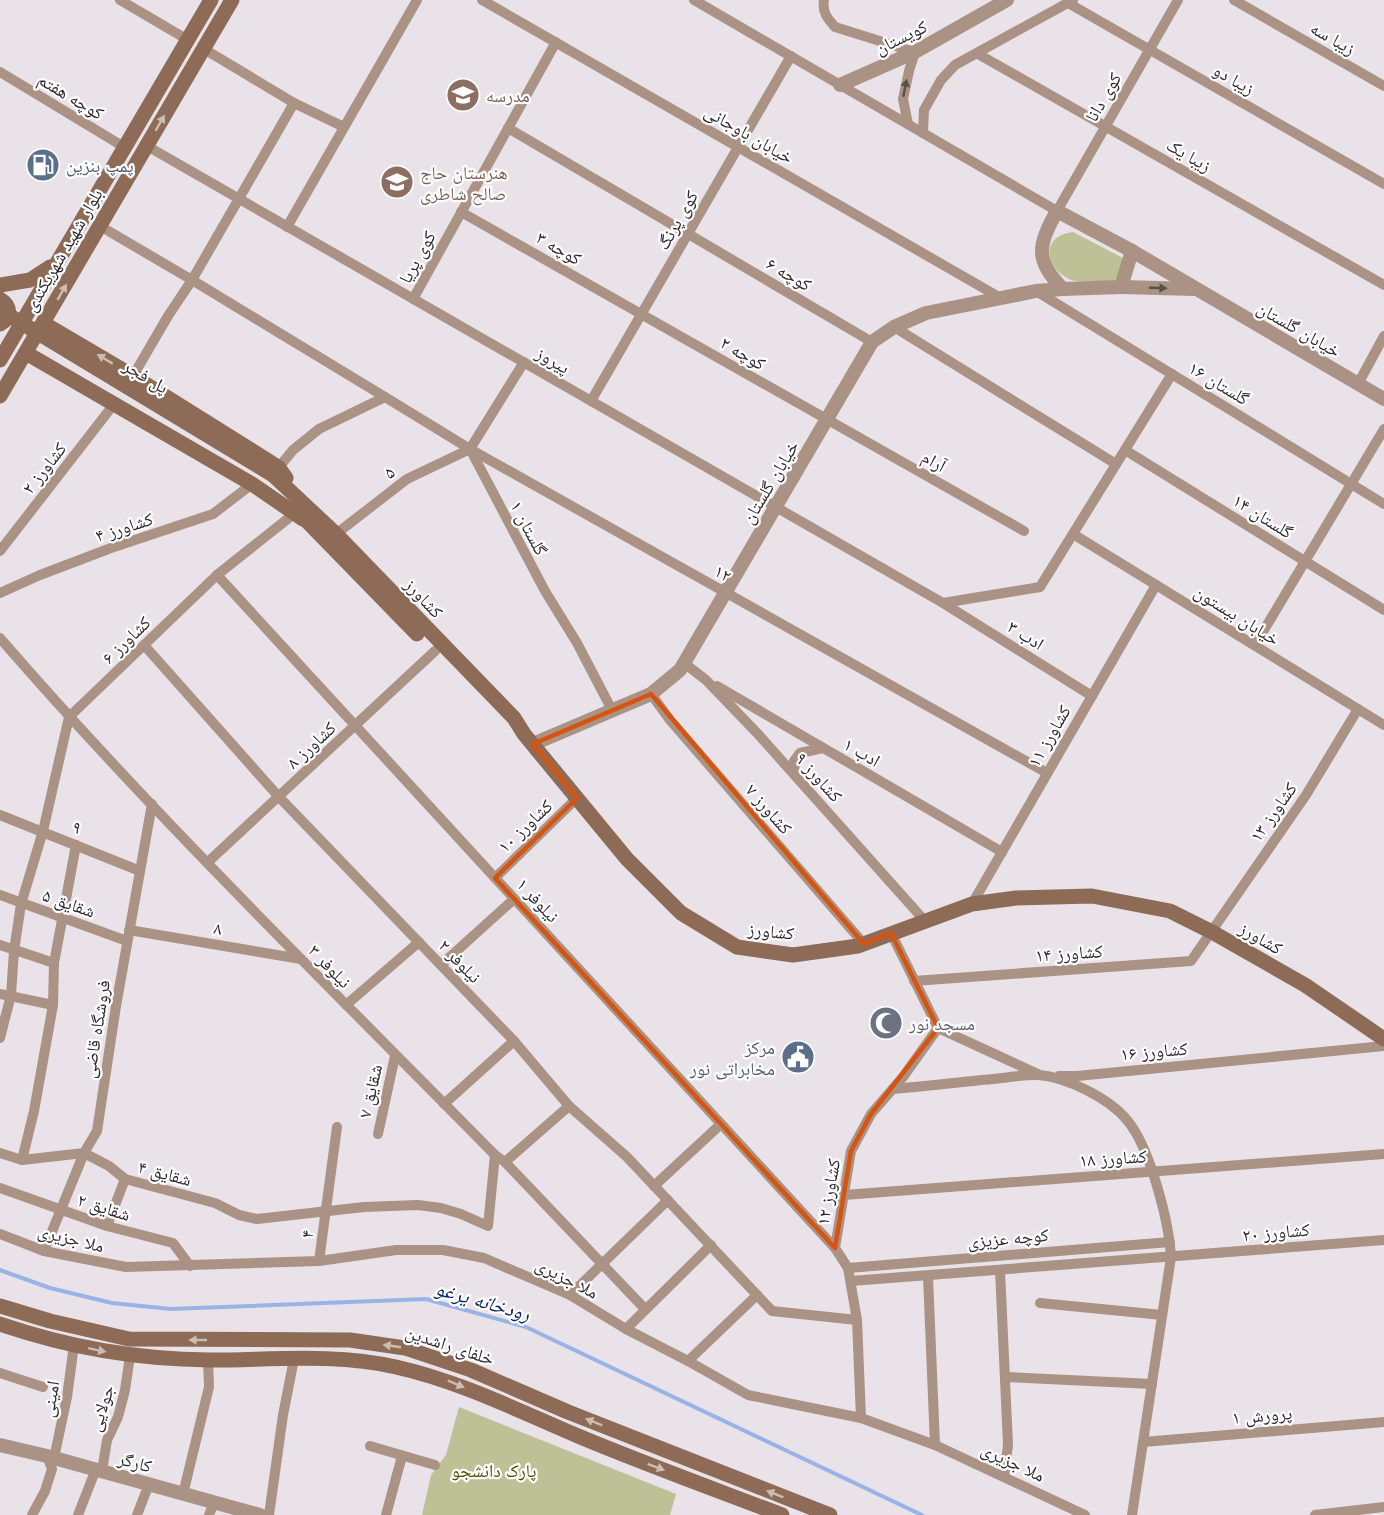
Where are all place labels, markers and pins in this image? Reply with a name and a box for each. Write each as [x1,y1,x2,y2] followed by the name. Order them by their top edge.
[445,77,481,113] school or university icon: مدرسه
[486,85,530,106] place label: مدرسه
[25,147,61,183] fuel station icon: پمپ بنزین
[66,155,134,177] place label: پمپ بنزین
[420,162,508,206] place label: هنرستان حاج صالح شاطری
[379,164,415,200] school or university icon: هنرستان حاج صالح شاطری
[868,1005,904,1041] mosque icon: مسجد نور
[908,1013,975,1034] place label: مسجد نور
[689,1037,775,1080] place label: مرکز مخابراتی نور
[780,1039,816,1075] public building icon: مرکز مخابراتی نور

